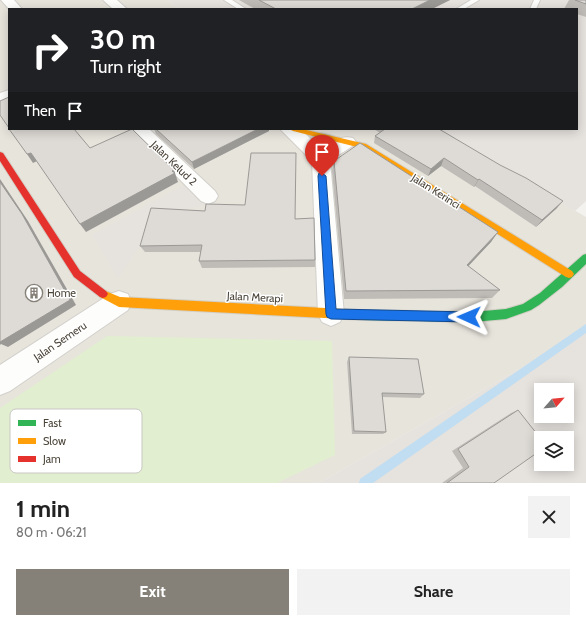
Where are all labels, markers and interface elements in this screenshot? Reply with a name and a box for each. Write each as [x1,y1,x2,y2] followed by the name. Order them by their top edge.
[90,22,156,56] text: 30 m
[24,24,76,76] icon: right
[90,56,161,78] text: Turn right
[64,100,86,122] icon: arrive
[24,102,56,120] text: Then
[305,135,339,176] pin
[147,137,200,189] street label: Jalan Kelud 2
[311,141,333,163] icon: arrive
[408,170,463,212] street label: Jalan Kerinci
[24,283,44,303] building icon: Home
[47,286,76,300] place label: Home
[226,288,283,305] street label: Jalan Merapi
[448,296,490,338] position arrow
[30,318,89,364] street label: Jalan Semeru
[534,383,574,423] north arrow
[534,383,574,471] map controls
[10,409,142,473] legend
[43,416,62,430] text: Fast
[534,431,574,471] button: layers
[43,434,66,448] text: Slow
[42,452,61,466] text: Jam
[16,494,70,523] text: 1 min
[528,496,570,538] button: close
[16,524,86,540] text: 80 m · 06:21
[16,569,289,615] button: Exit
[297,569,570,615] button: Share

